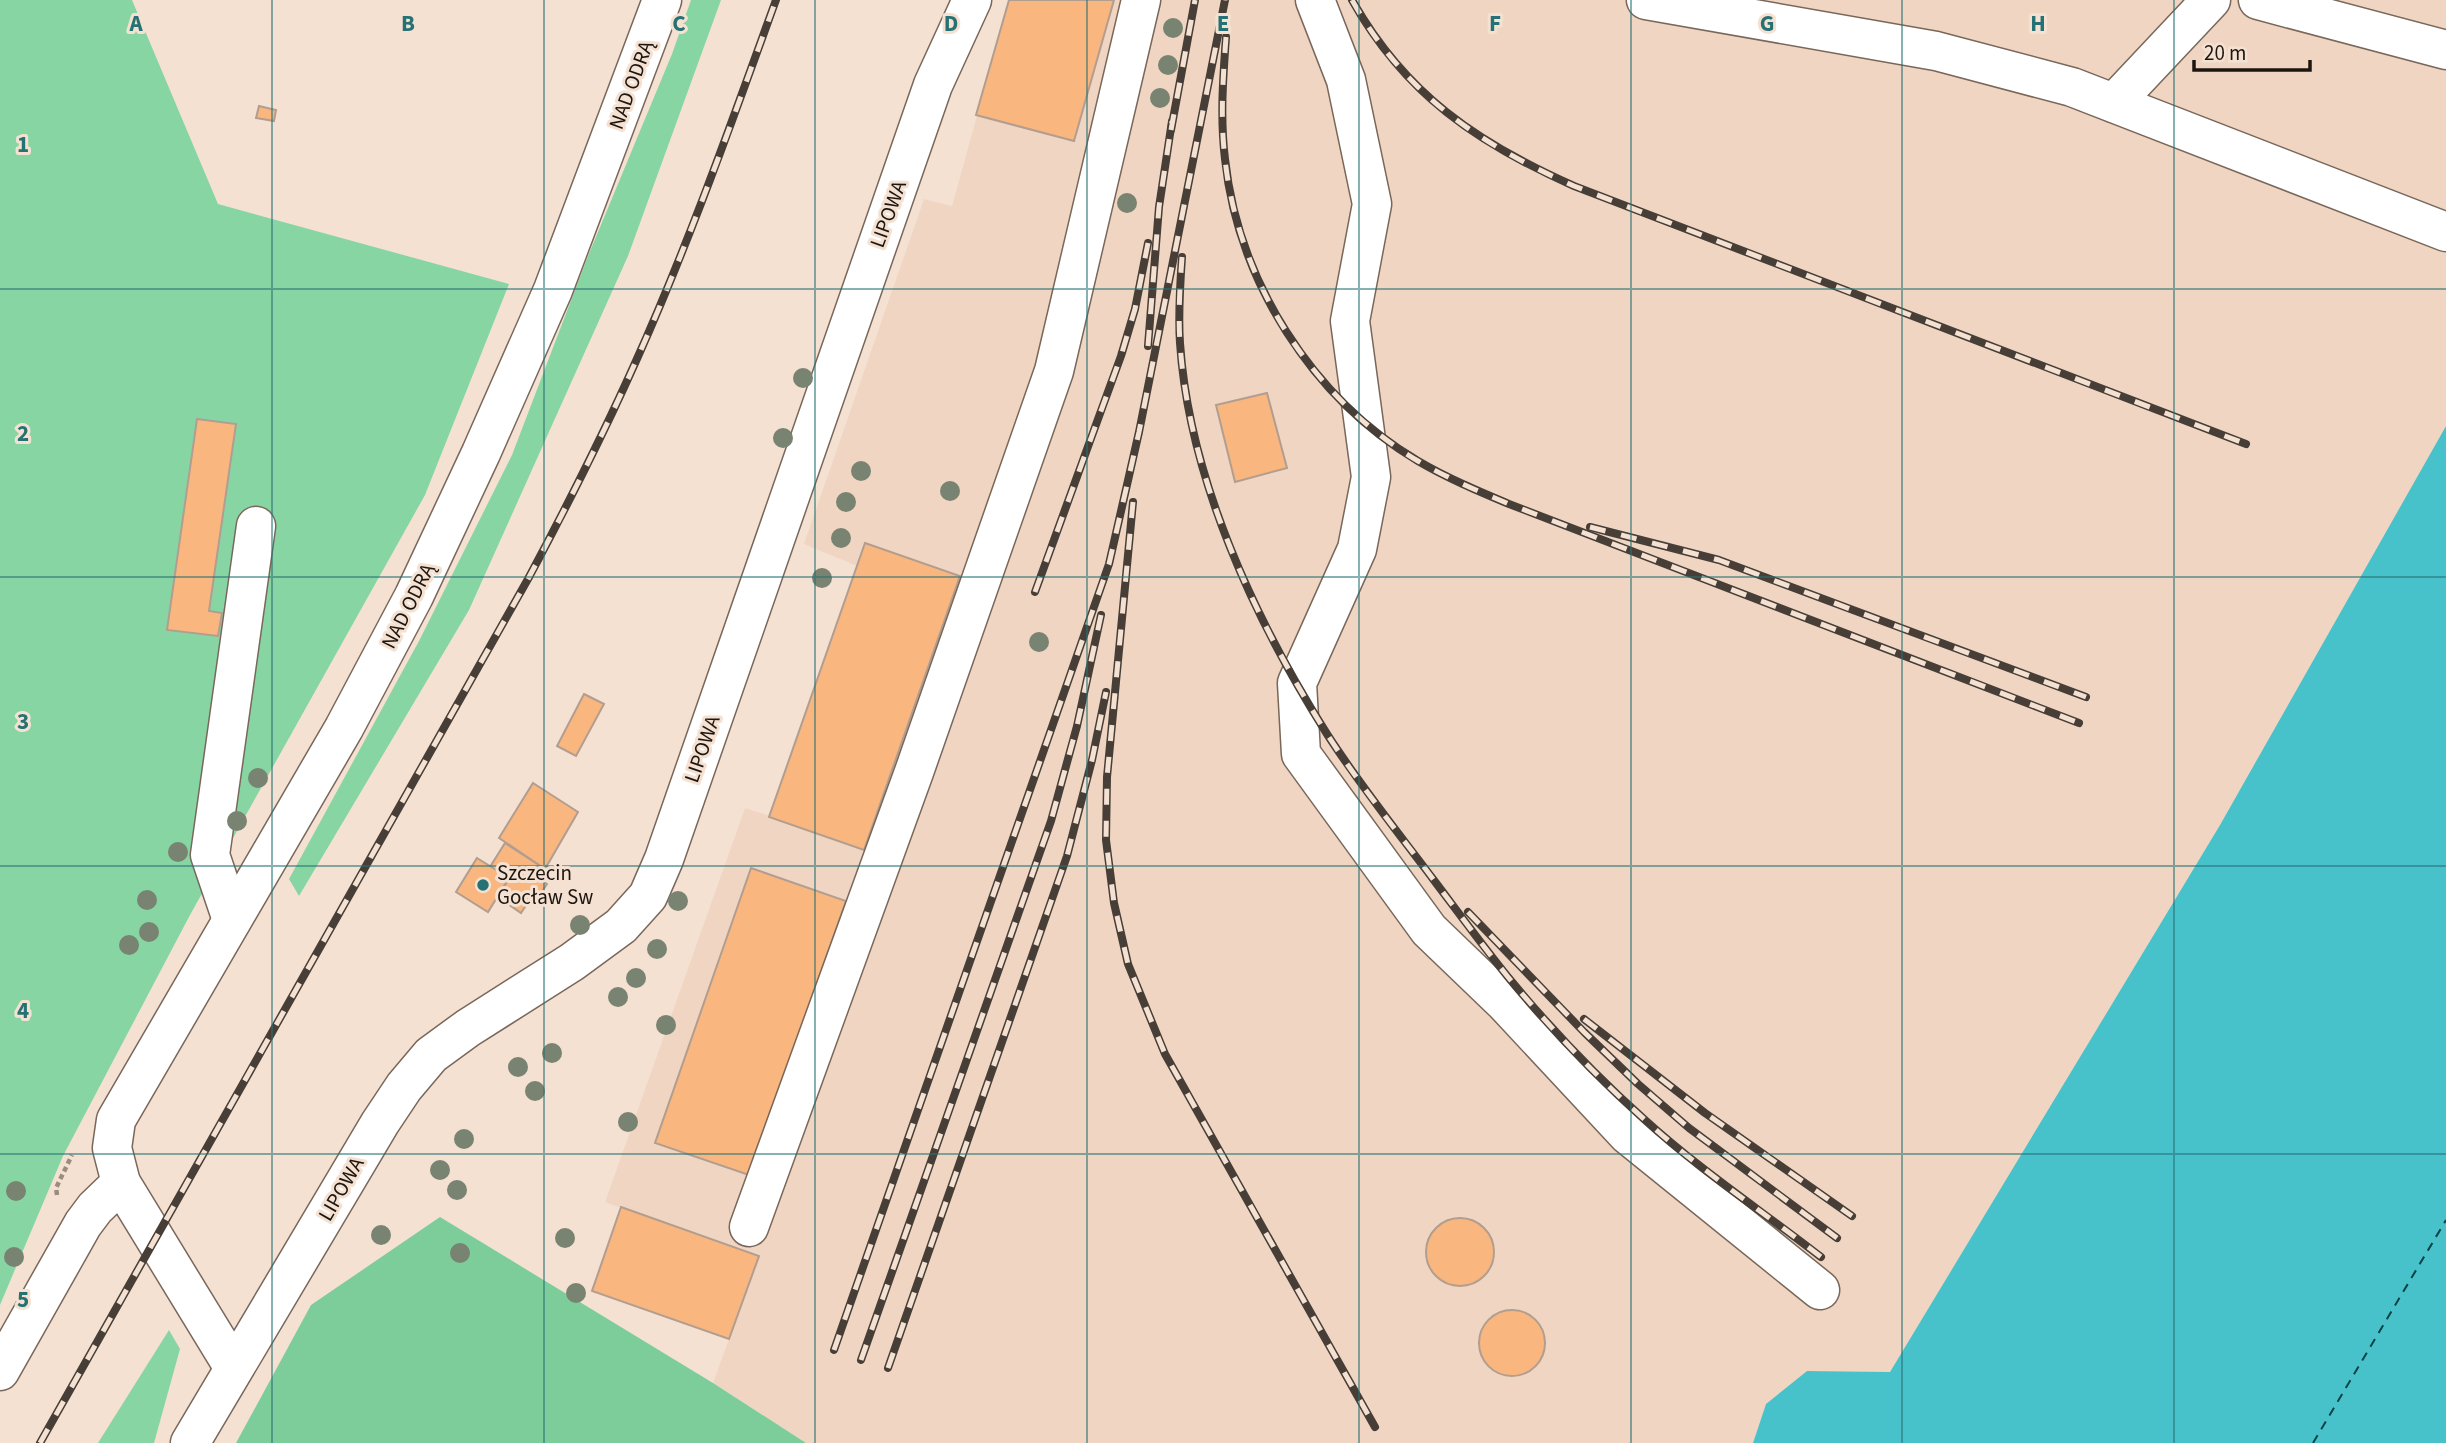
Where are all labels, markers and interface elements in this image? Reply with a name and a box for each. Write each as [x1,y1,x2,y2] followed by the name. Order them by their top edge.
[128,7,143,40] text: A
[401,7,415,40] text: B
[672,7,686,40] text: C
[944,7,958,40] text: D
[1217,7,1229,40] text: E
[1489,7,1501,40] text: F
[1760,7,1774,40] text: G
[2030,7,2046,40] text: H
[2194,28,2310,72] scale bar
[601,35,661,133] street label: NAD ODRĄ
[2204,38,2246,68] text: 20 m
[17,128,29,161] text: 1
[862,176,914,252] street label: LIPOWA
[17,417,29,450] text: 2
[374,557,443,654] street label: NAD ODRĄ
[17,705,29,738] text: 3
[677,711,728,787] street label: LIPOWA
[497,858,593,912] place label: Szczecin Gocław Sw
[475,877,491,893] marker: Szczecin Gocław Sw
[17,994,29,1027] text: 4
[311,1151,372,1227] street label: LIPOWA
[17,1283,29,1316] text: 5

